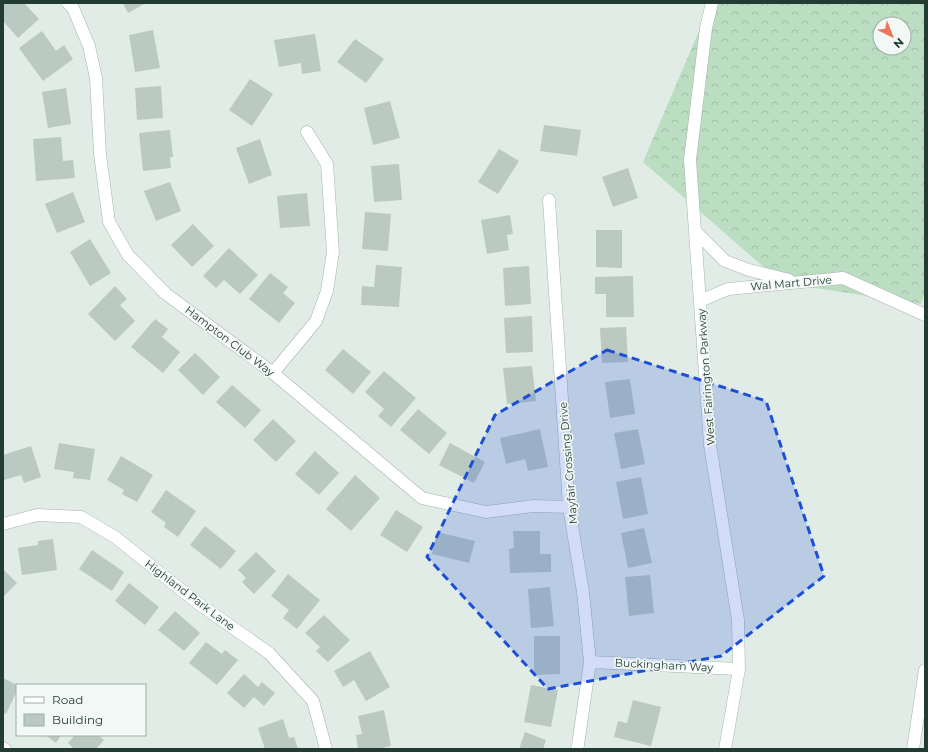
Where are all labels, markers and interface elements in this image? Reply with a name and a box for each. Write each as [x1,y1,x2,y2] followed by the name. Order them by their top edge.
[872,16,912,56] north arrow
[891,35,907,51] text: N
[750,272,833,294] street label: Wal Mart Drive
[183,303,278,379] street label: Hampton Club Way
[694,308,718,446] street label: West Fairington Parkway
[556,401,580,525] street label: Mayfair Crossing Drive
[142,557,238,634] street label: Highland Park Lane
[614,655,714,675] street label: Buckingham Way
[16,684,146,736] legend
[52,692,83,707] text: Road
[52,712,103,727] text: Building

